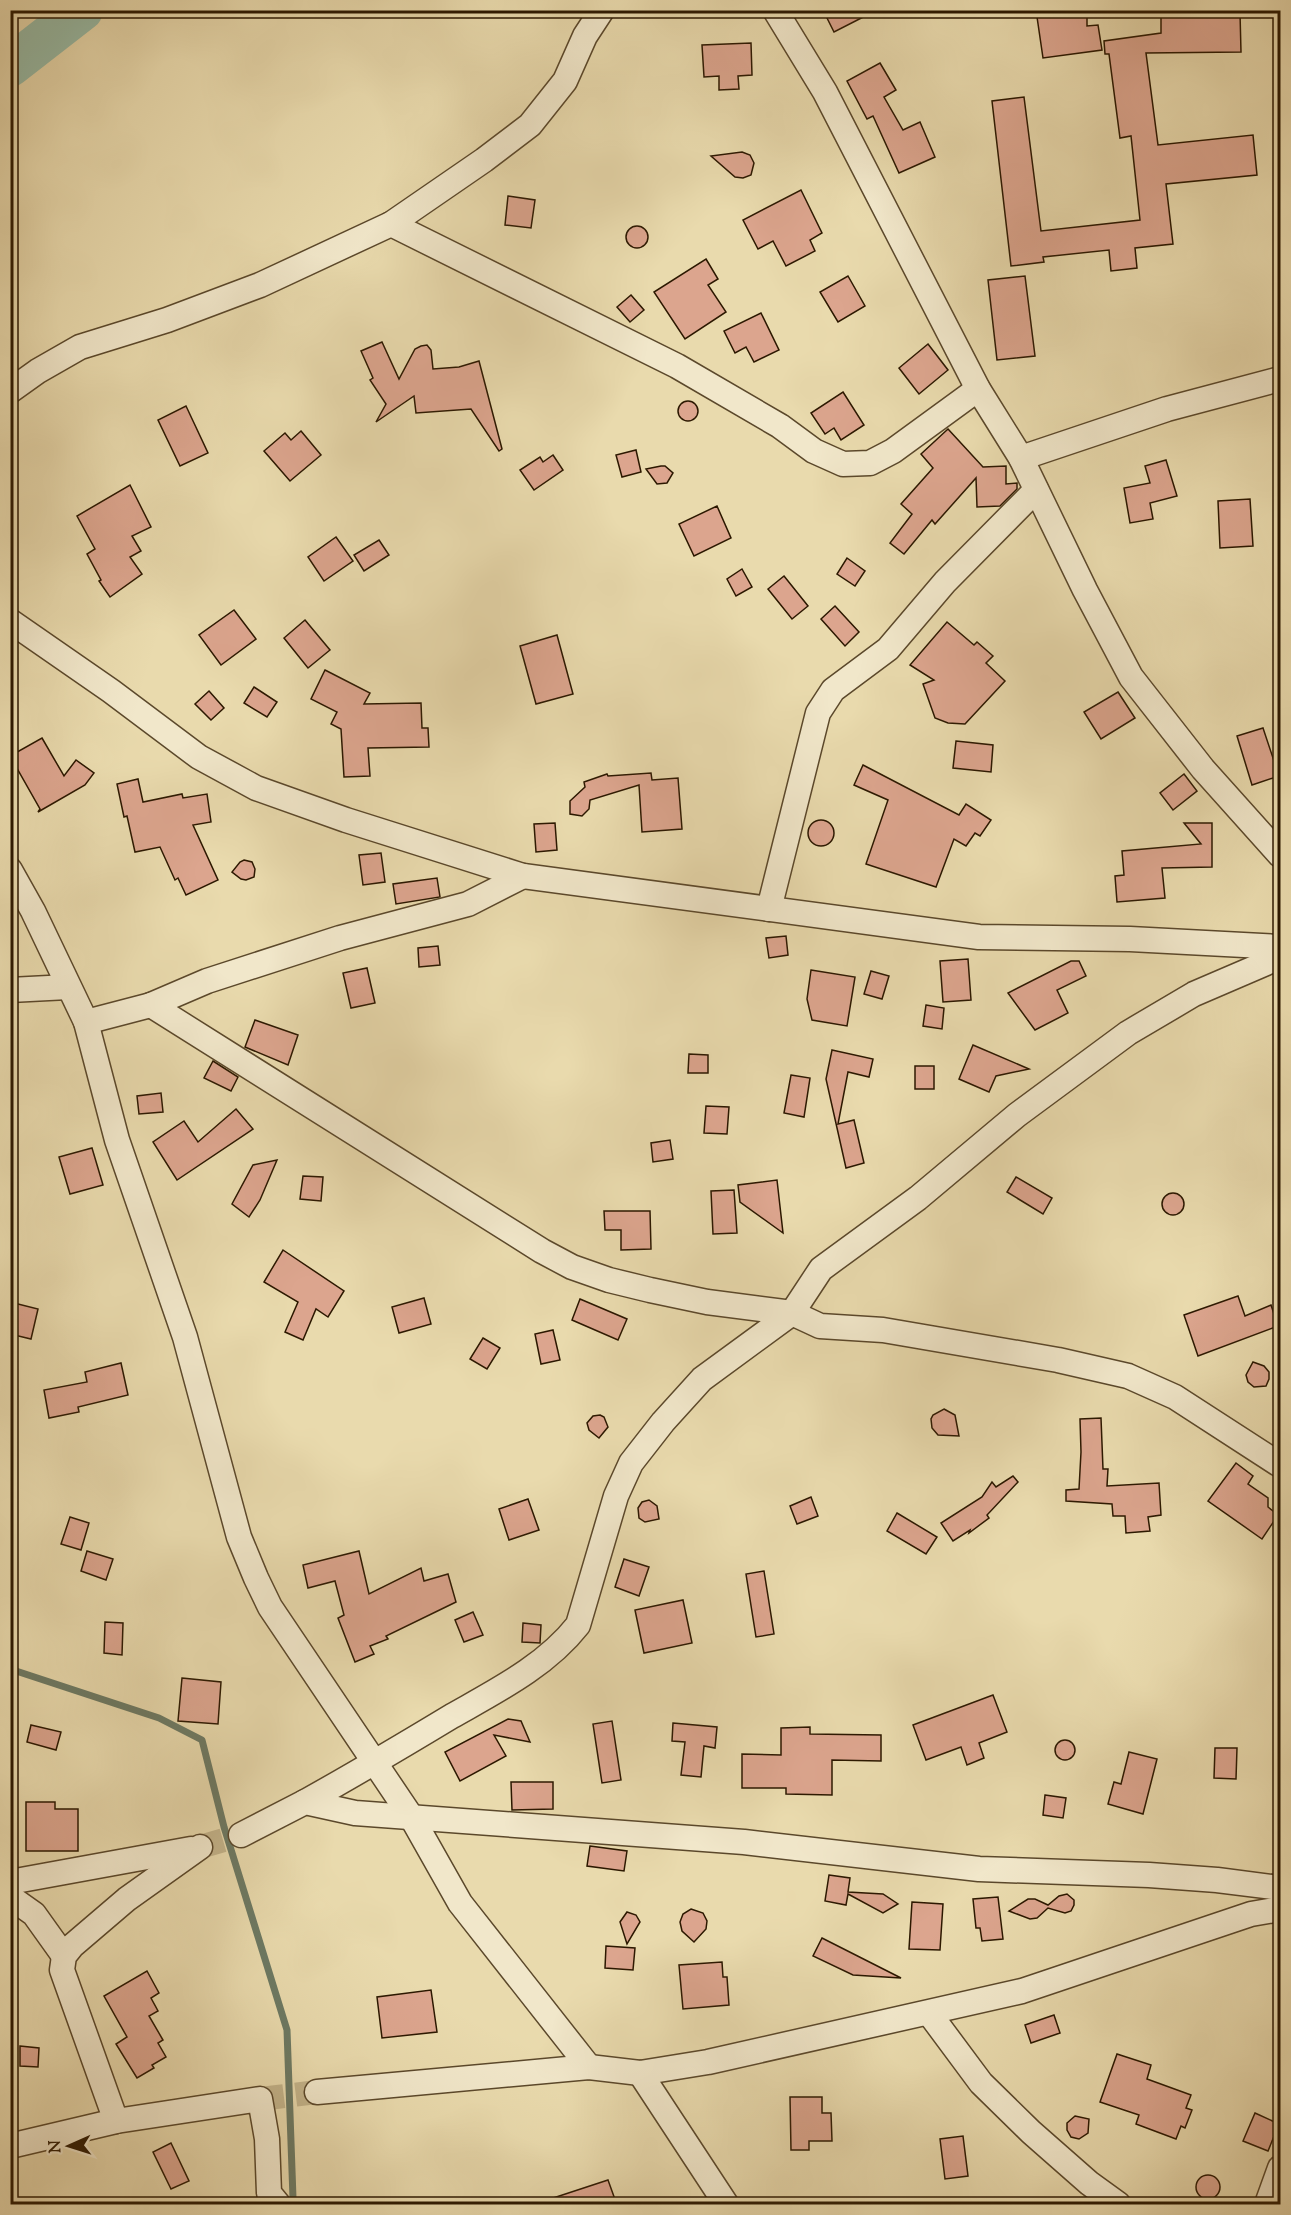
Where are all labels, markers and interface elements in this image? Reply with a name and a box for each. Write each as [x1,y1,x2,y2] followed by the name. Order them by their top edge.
[39,2116,99,2176] north arrow
[45,2139,68,2154] text: N

